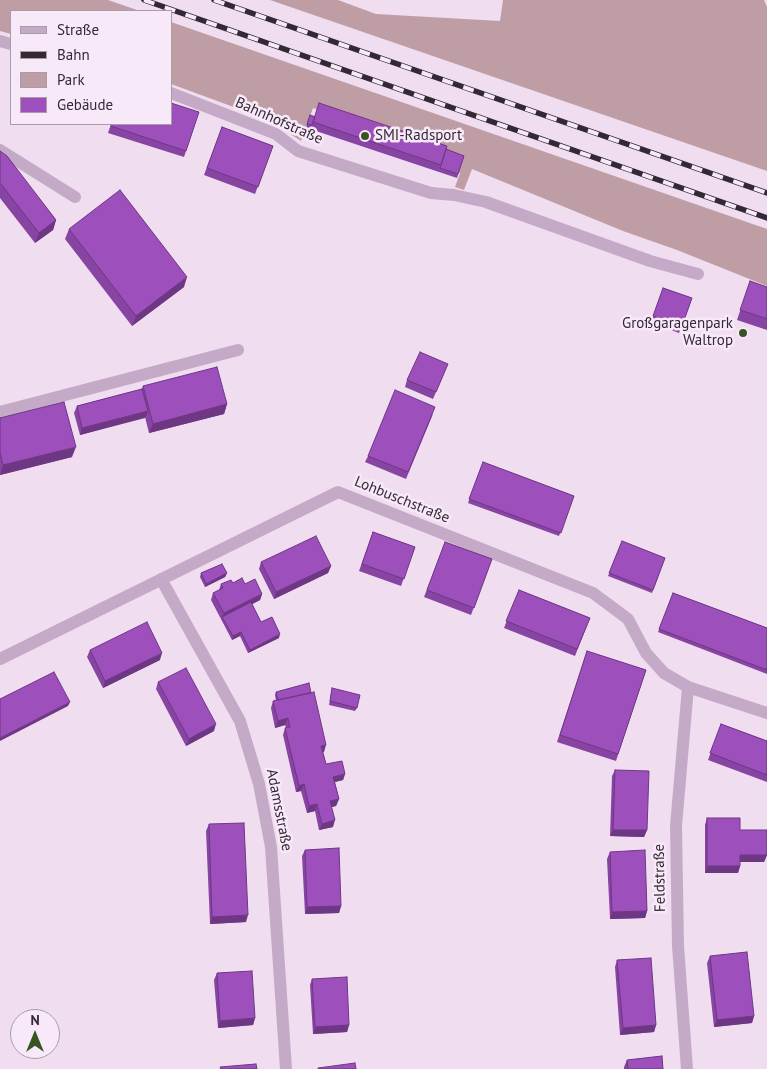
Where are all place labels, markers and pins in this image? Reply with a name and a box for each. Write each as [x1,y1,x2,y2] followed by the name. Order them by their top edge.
[375,127,462,145] place label: SMI-Radsport
[359,130,371,142] marker: SMI-Radsport
[622,315,733,350] place label: Großgaragenpark Waltrop
[737,327,749,339] marker: Großgaragenpark Waltrop

